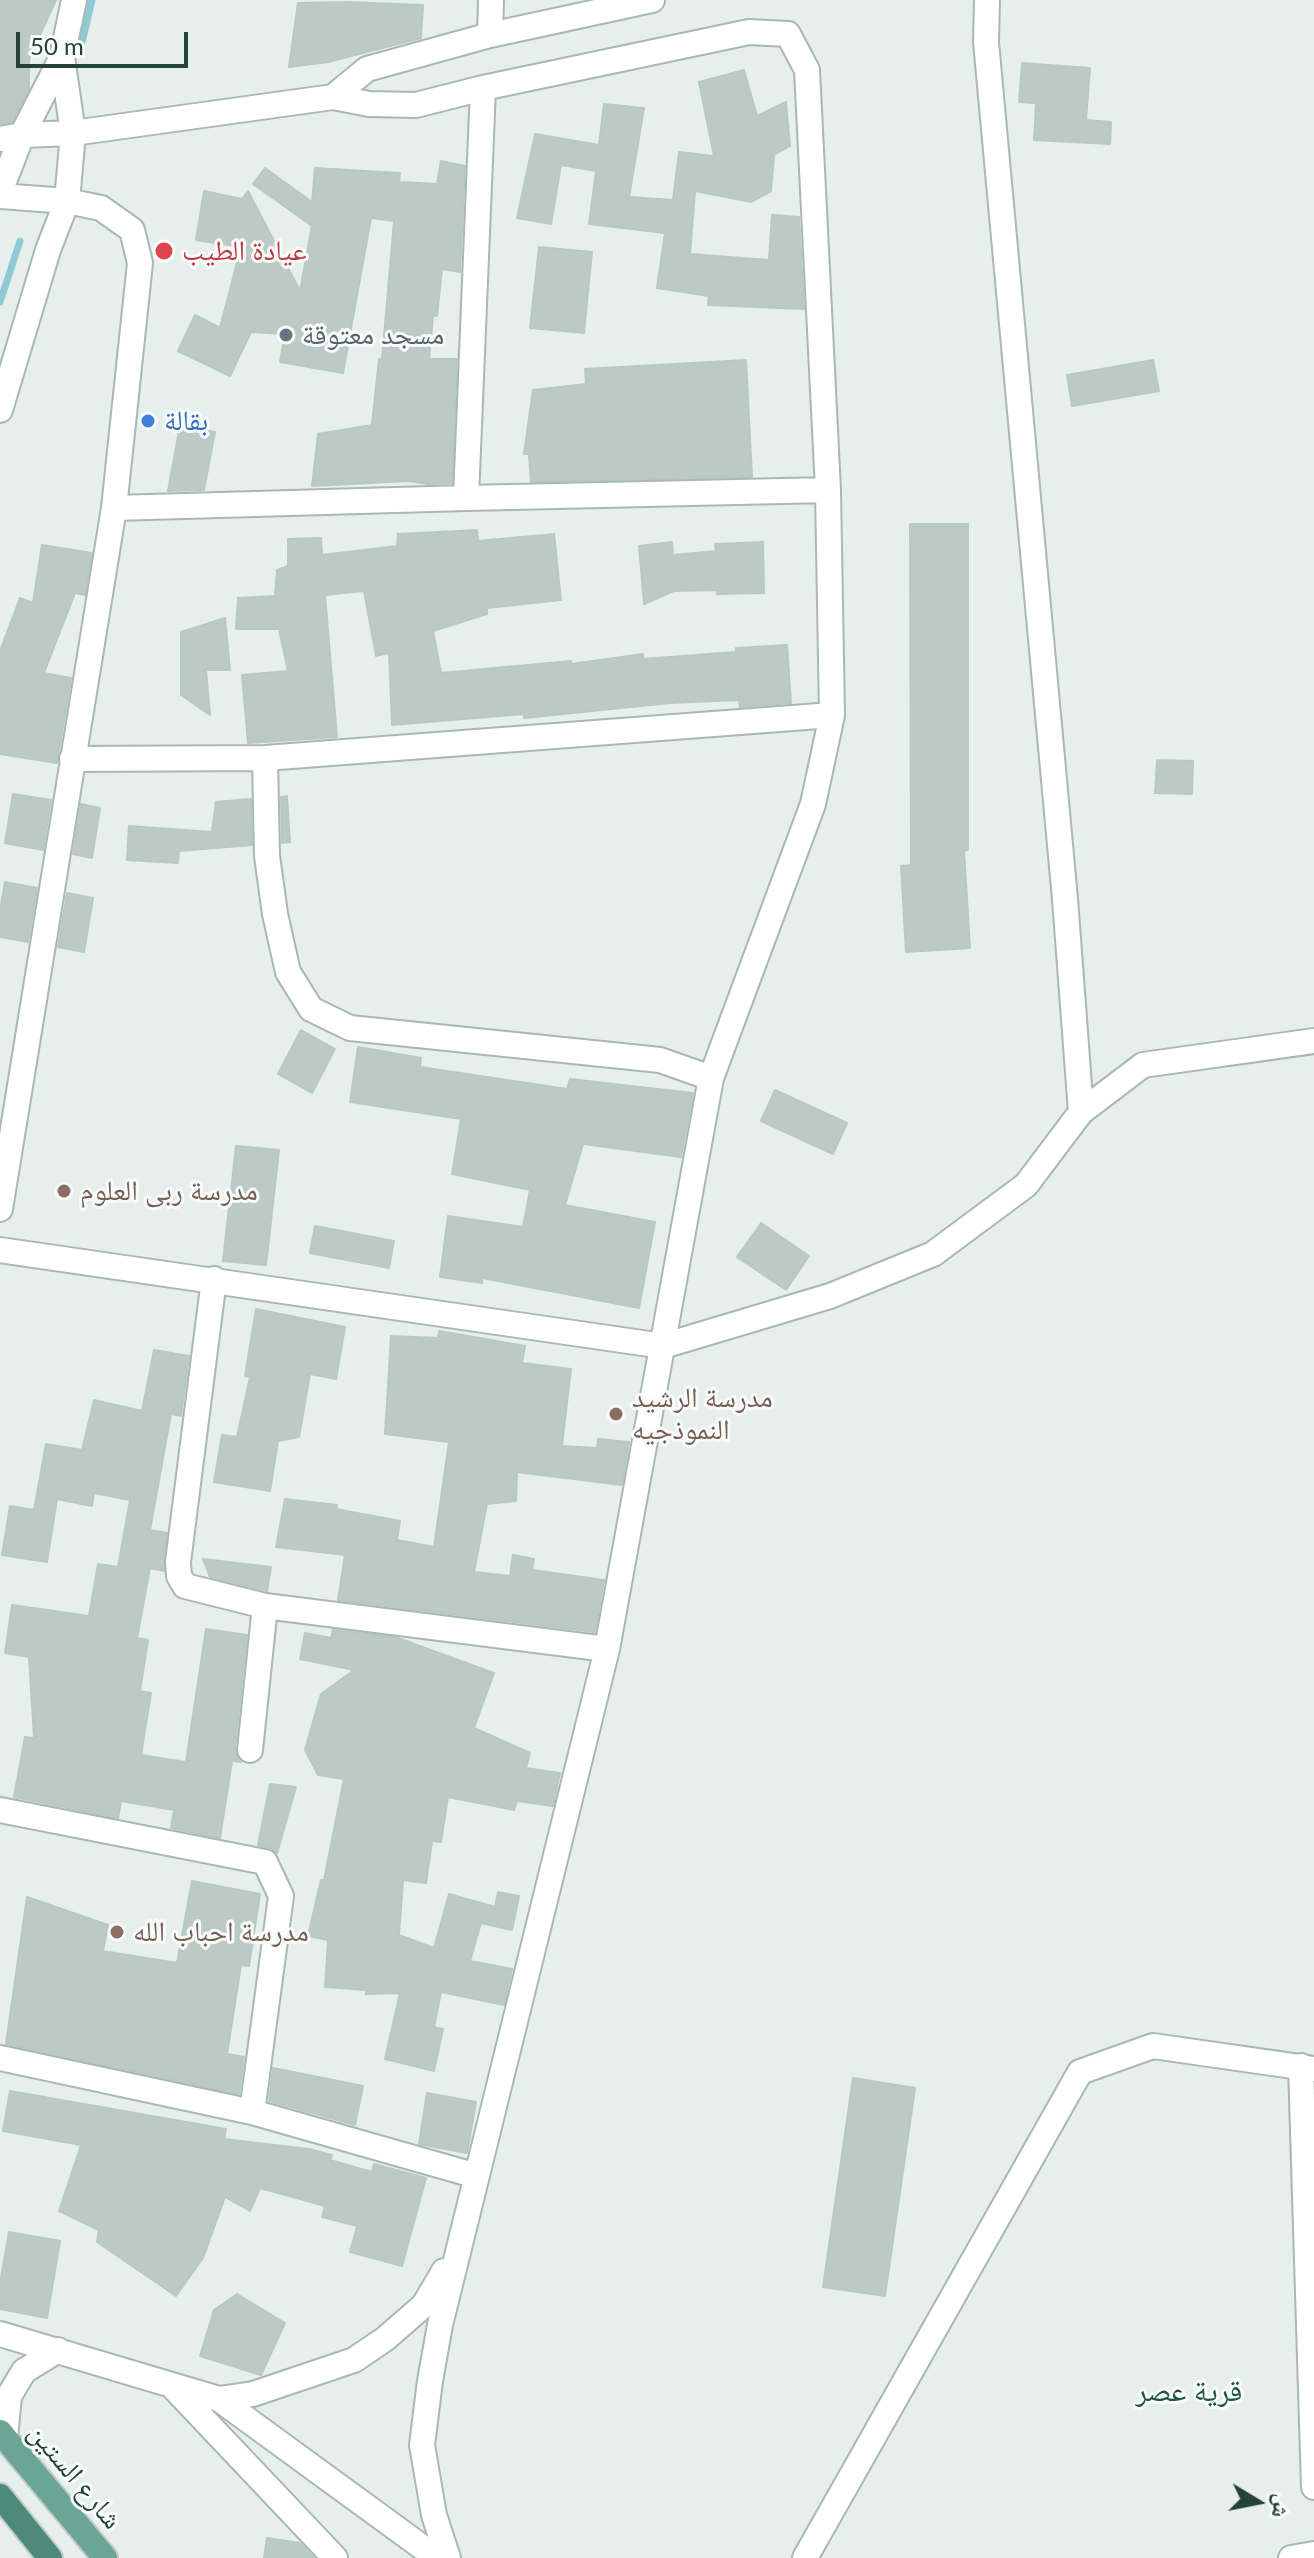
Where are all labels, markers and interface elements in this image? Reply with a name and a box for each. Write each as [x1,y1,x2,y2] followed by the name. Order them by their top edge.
[20,16,192,66] scale bar
[30,31,84,60] text: 50 m
[182,234,307,268] place label: عيادة الطيب
[153,240,175,262] marker: عيادة الطيب
[302,318,444,352] place label: مسجد معتوقة
[277,326,295,344] marker: مسجد معتوقة
[164,404,208,438] place label: بقالة
[139,412,157,430] marker: بقالة
[80,1174,258,1208] place label: مدرسة ربى العلوم
[55,1182,73,1200] marker: مدرسة ربى العلوم
[632,1381,773,1447] place label: مدرسة الرشيد النموذجيه
[607,1405,625,1423] marker: مدرسة الرشيد النموذجيه
[133,1915,309,1949] place label: مدرسة احباب الله
[108,1923,126,1941] marker: مدرسة احباب الله
[1136,2373,1242,2409] district label: قرية عصر
[21,2416,129,2536] street label: شارع الستين
[1218,2462,1298,2542] north arrow
[1267,2492,1297,2520] text: ش

